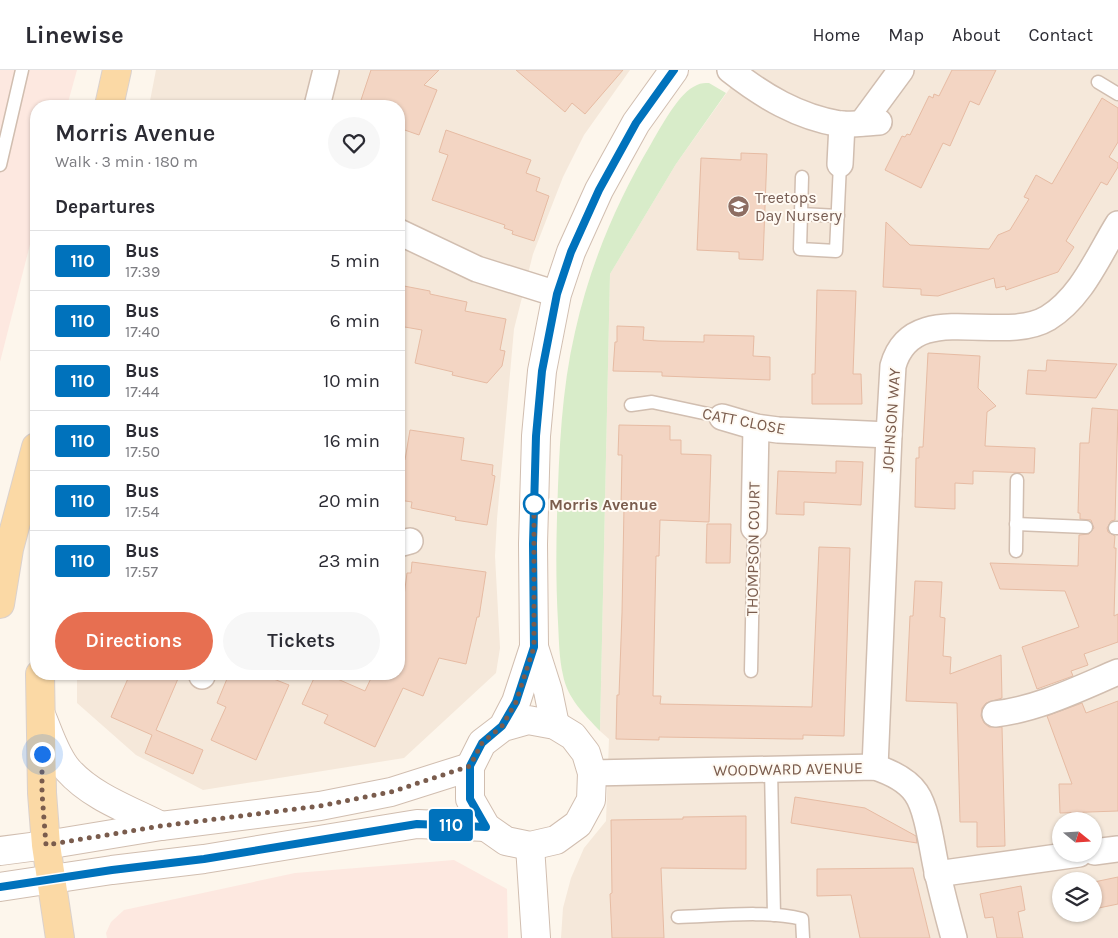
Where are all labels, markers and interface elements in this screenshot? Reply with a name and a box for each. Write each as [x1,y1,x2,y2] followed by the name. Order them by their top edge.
[25,21,124,49] text: Linewise
[812,24,860,46] text: Home
[888,24,924,46] text: Map
[952,24,1001,46] text: About
[1029,24,1093,46] text: Contact
[328,117,380,169] button: heart
[55,119,215,147] text: Morris Avenue
[55,152,198,171] text: Walk · 3 min · 180 m
[755,188,842,225] place label: Treetops Day Nursery
[727,194,751,218] school or university icon: Treetops Day Nursery
[55,196,155,218] text: Departures
[125,240,159,262] text: Bus
[70,250,95,272] text: 110
[330,250,380,272] text: 5 min
[125,262,160,281] text: 17:39
[125,300,159,322] text: Bus
[70,310,95,332] text: 110
[330,310,380,332] text: 6 min
[125,322,160,341] text: 17:40
[125,360,159,382] text: Bus
[878,367,904,473] street label: JOHNSON WAY
[70,370,95,392] text: 110
[323,370,380,392] text: 10 min
[125,382,159,401] text: 17:44
[701,404,787,438] street label: CATT CLOSE
[125,420,159,442] text: Bus
[70,430,95,452] text: 110
[323,430,380,452] text: 16 min
[125,442,160,461] text: 17:50
[125,480,159,502] text: Bus
[742,482,764,616] street label: THOMPSON COURT
[70,490,95,512] text: 110
[318,490,380,512] text: 20 min
[523,493,545,515] marker: Morris Avenue
[549,495,657,514] place label: Morris Avenue
[125,502,159,521] text: 17:54
[125,540,159,562] text: Bus
[70,550,95,572] text: 110
[318,550,380,572] text: 23 min
[125,562,158,581] text: 17:57
[55,612,213,670] button: Directions
[223,612,380,670] button: Tickets
[30,742,55,767] your location
[713,758,863,780] street label: WOODWARD AVENUE
[422,809,480,841] line badge: 110
[1052,812,1102,862] north arrow
[1052,812,1102,922] map controls
[439,814,463,836] text: 110
[1052,872,1102,922] button: layers

